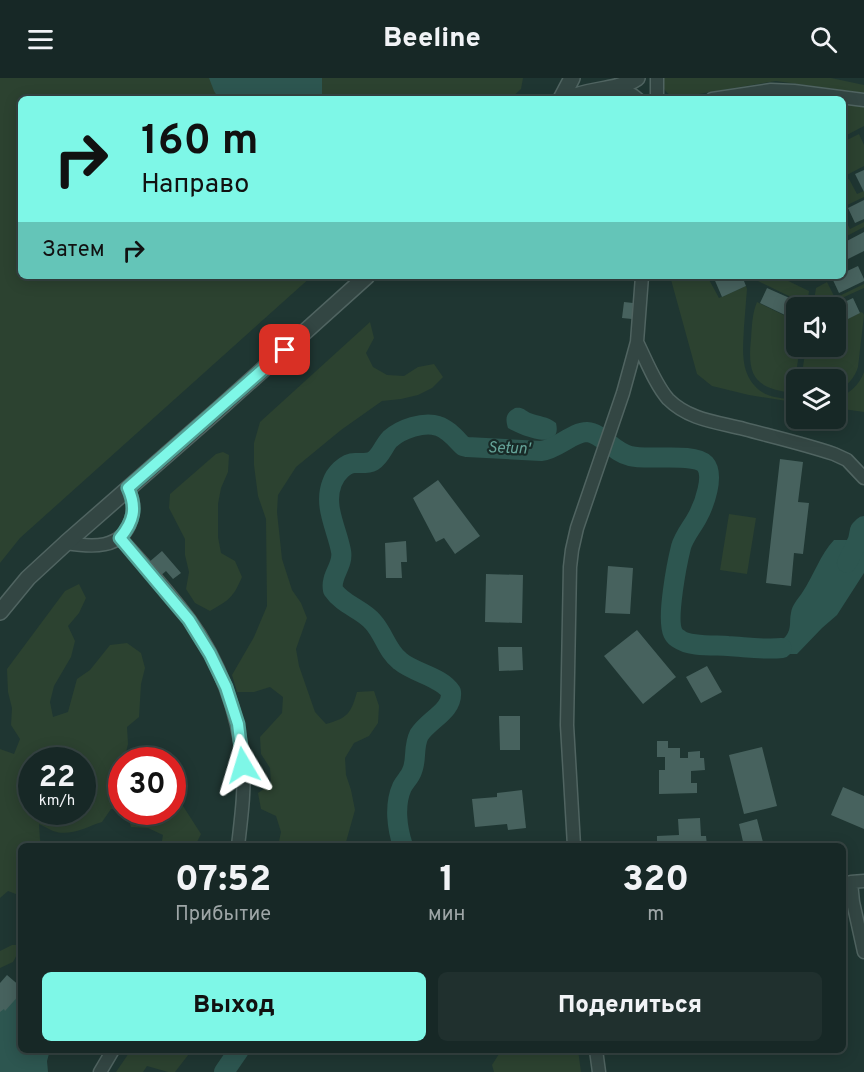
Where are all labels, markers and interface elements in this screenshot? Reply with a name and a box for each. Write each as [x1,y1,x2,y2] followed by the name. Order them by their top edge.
[383,22,481,56] text: Beeline
[24,23,57,56] icon: menu
[807,23,840,56] icon: search
[141,116,259,169] text: 160 m
[42,120,120,198] icon: right
[141,168,249,202] text: Направо
[117,234,150,267] icon: right
[42,237,105,264] text: Затем
[786,297,846,429] map controls
[786,297,846,357] button: sound
[259,324,310,375] pin
[268,333,301,366] icon: arrive
[786,369,846,429] button: layers
[487,438,532,460] water label: Setun'
[211,733,275,797] position arrow
[108,747,186,825] speed limit sign: 30
[39,760,75,797] text: 22
[39,792,75,811] text: km/h
[175,858,271,904] text: 07:52
[439,858,454,904] text: 1
[622,858,689,904] text: 320
[175,902,271,928] text: Прибытие
[428,902,465,928] text: мин
[647,902,664,928] text: m
[42,972,426,1041] button: Выход
[438,972,822,1041] button: Поделиться

